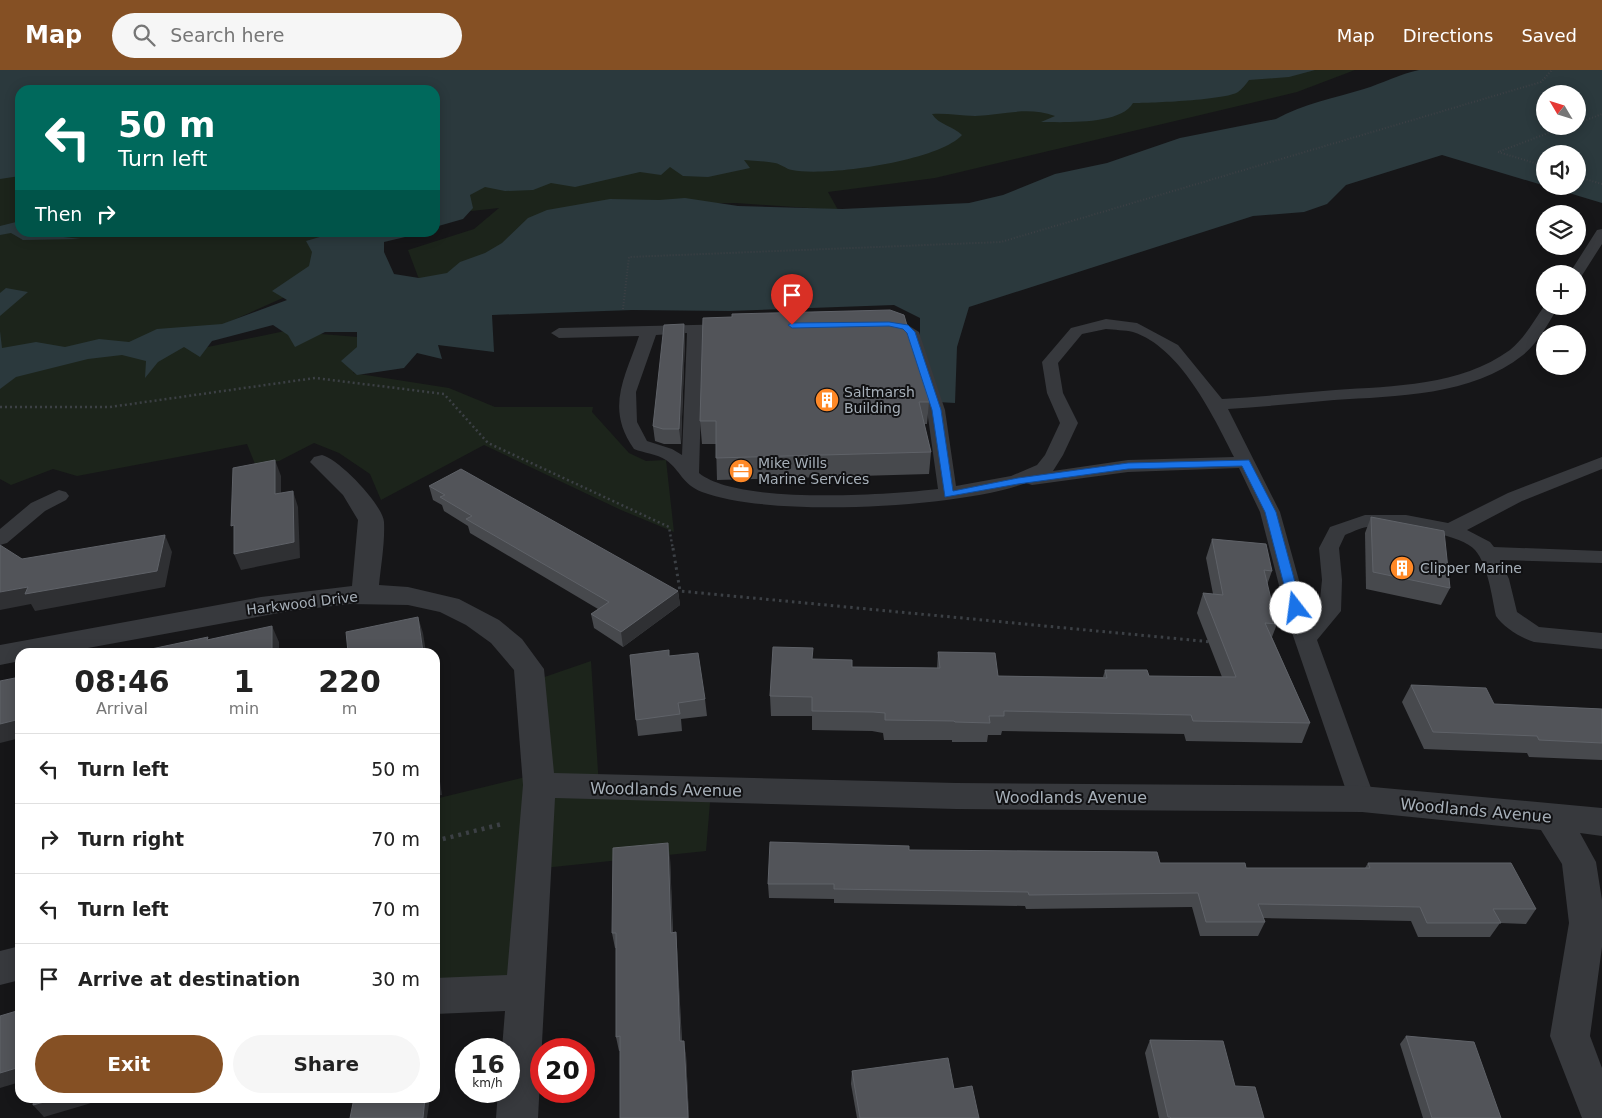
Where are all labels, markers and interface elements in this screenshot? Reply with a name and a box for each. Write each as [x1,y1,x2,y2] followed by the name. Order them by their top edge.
[112,13,462,58] search box
[25,21,82,49] text: Map
[130,21,158,49] icon: search
[170,24,284,46] text: Search here
[1337,25,1375,46] text: Map
[1403,25,1493,46] text: Directions
[1521,25,1577,46] text: Saved
[1536,85,1586,135] north arrow
[1536,85,1586,375] map controls
[35,105,100,170] icon: left
[118,105,215,145] text: 50 m
[1536,145,1586,195] button: sound
[118,146,207,171] text: Turn left
[92,200,120,228] icon: right
[35,203,82,225] text: Then
[1536,205,1586,255] button: layers
[1536,265,1586,315] button: +
[771,274,813,325] pin
[778,281,806,309] icon: arrive
[1536,325,1586,375] button: −
[844,384,915,416] place label: Saltmarsh Building
[814,387,840,413] building icon: Saltmarsh Building
[758,455,869,487] place label: Mike Wills Marine Services
[728,458,754,484] office icon: Mike Wills Marine Services
[1389,555,1415,581] building icon: Clipper Marine
[1420,560,1522,576] place label: Clipper Marine
[1269,581,1321,633] position arrow
[245,588,359,618] street label: Harkwood Drive
[74,664,170,699] text: 08:46
[233,664,254,699] text: 1
[318,664,381,699] text: 220
[96,699,148,718] text: Arrival
[229,699,259,718] text: min
[342,699,357,718] text: m
[35,755,63,783] icon: left
[78,758,169,780] text: Turn left
[371,758,420,780] text: 50 m
[590,779,742,800] street label: Woodlands Avenue
[995,788,1147,807] street label: Woodlands Avenue
[1399,794,1553,827] street label: Woodlands Avenue
[35,825,63,853] icon: right
[78,828,184,850] text: Turn right
[371,828,420,850] text: 70 m
[35,895,63,923] icon: left
[78,898,169,920] text: Turn left
[371,898,420,920] text: 70 m
[35,965,63,993] icon: arrive
[78,968,300,990] text: Arrive at destination
[371,968,420,990] text: 30 m
[35,1035,223,1093] button: Exit
[233,1035,420,1093] button: Share
[530,1038,595,1103] speed limit sign: 20
[470,1050,505,1079] text: 16
[472,1076,503,1090] text: km/h

